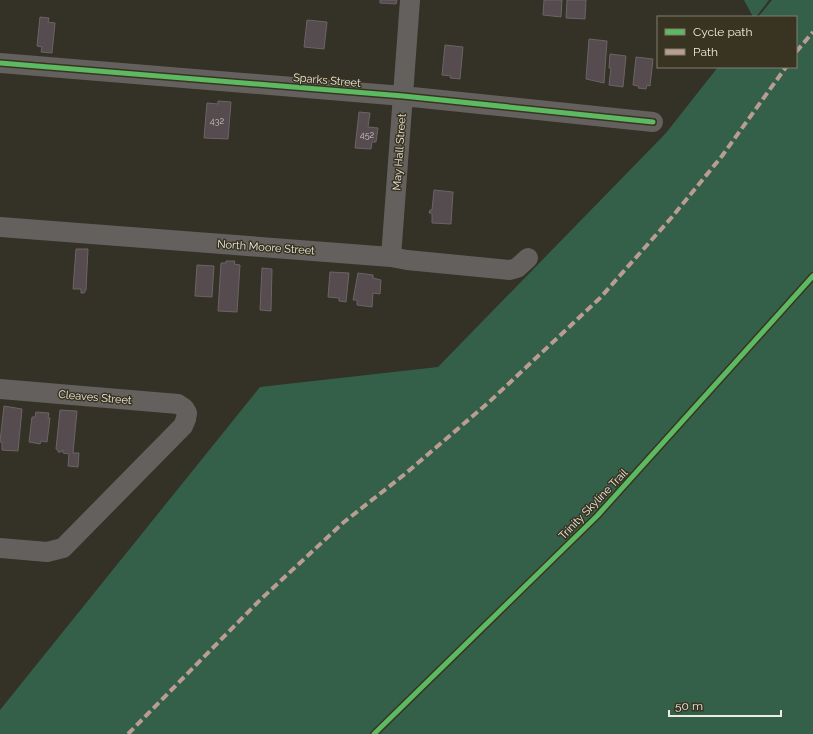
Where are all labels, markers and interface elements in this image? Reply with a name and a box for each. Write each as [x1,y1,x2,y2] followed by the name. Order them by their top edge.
[657,16,797,68] legend
[693,25,752,39] text: Cycle path
[693,45,718,59] text: Path
[293,71,362,90] street label: Sparks Street
[390,113,409,191] street label: May Hall Street
[210,116,225,126] house number: 432
[360,130,375,140] house number: 452
[217,238,316,257] street label: North Moore Street
[58,388,132,407] street label: Cleaves Street
[556,466,630,542] street label: Trinity Skyline Trail
[669,692,781,718] scale bar
[675,699,703,713] text: 50 m

